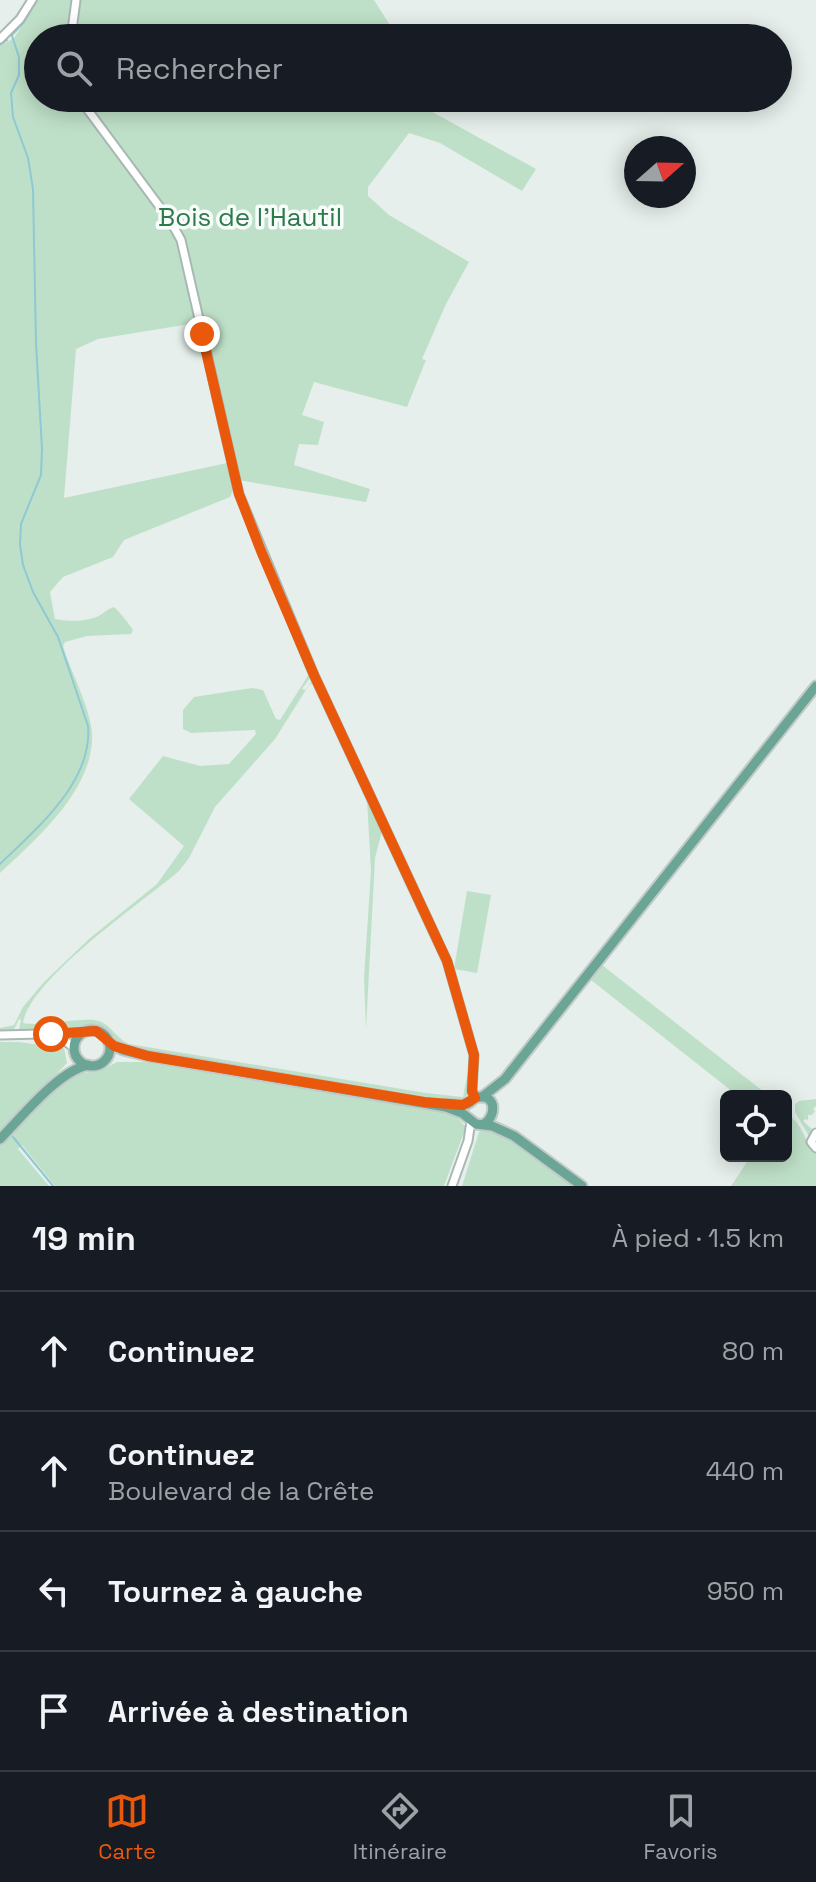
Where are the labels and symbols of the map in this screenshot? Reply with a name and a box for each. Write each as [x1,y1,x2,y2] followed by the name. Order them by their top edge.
[624,136,696,208] north arrow
[158,200,342,234] park label: Bois de l'Hautil
[184,316,220,352] route end
[33,1016,69,1052] route start

